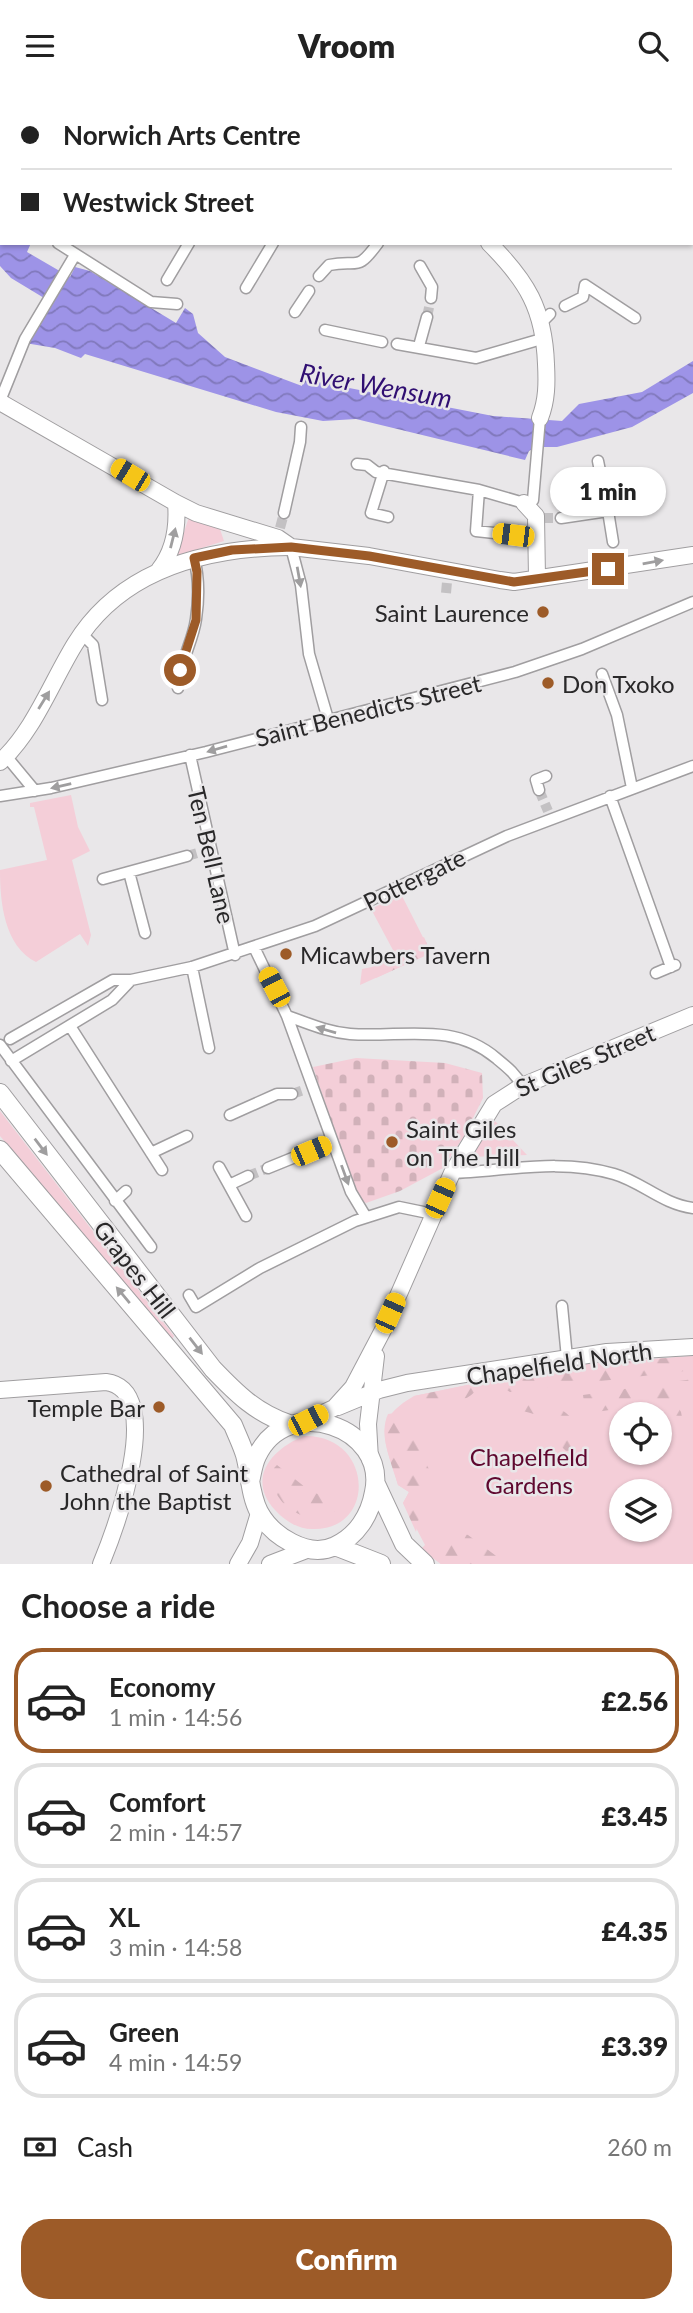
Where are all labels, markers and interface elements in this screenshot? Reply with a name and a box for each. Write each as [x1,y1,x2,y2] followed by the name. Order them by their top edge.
[298,26,395,65] text: Vroom
[21,27,59,65] icon: menu
[634,27,672,65] icon: search
[63,119,301,151] text: Norwich Arts Centre
[63,186,254,218] text: Westwick Street
[297,356,455,414] water label: River Wensum
[107,455,154,495] car
[550,468,666,517] callout: 1 min
[579,477,637,505] text: 1 min
[491,522,536,548] car
[168,527,179,549] one-way arrow
[592,553,624,585] route end
[642,556,664,567] one-way arrow
[293,566,304,588] one-way arrow
[375,598,529,627] place label: Saint Laurence
[535,604,551,620] marker: Saint Laurence
[164,654,196,686] route start
[252,668,484,752] street label: Saint Benedicts Street
[562,669,675,698] place label: Don Txoko
[540,675,556,691] marker: Don Txoko
[38,690,51,709] one-way arrow
[206,744,227,754] one-way arrow
[50,781,72,792] one-way arrow
[182,784,242,926] street label: Ten Bell Lane
[358,842,470,916] street label: Pottergate
[300,940,491,969] place label: Micawbers Tavern
[278,946,294,962] marker: Micawbers Tavern
[255,964,294,1010] car
[511,1017,659,1102] street label: St Giles Street
[315,1024,336,1034] one-way arrow
[406,1114,520,1171] place label: Saint Giles on The Hill
[288,1133,335,1169] car
[384,1134,400,1150] marker: Saint Giles on The Hill
[34,1138,48,1156] one-way arrow
[340,1165,351,1186] one-way arrow
[422,1175,459,1221] car
[88,1214,182,1324] street label: Grapes Hill
[116,1287,131,1304] one-way arrow
[372,1290,409,1336] car
[464,1336,654,1390] street label: Chapelfield North
[188,1337,203,1355] one-way arrow
[27,1393,145,1422] place label: Temple Bar
[151,1399,167,1415] marker: Temple Bar
[285,1401,332,1439] car
[609,1402,672,1542] map controls
[609,1402,672,1465] button: locate
[470,1442,588,1499] park label: Chapelfield Gardens
[60,1458,248,1515] place label: Cathedral of Saint John the Baptist
[38,1478,54,1494] marker: Cathedral of Saint John the Baptist
[609,1479,672,1542] button: layers
[21,1586,215,1625] text: Choose a ride
[25,1669,88,1732] icon: car
[109,1671,215,1703] text: Economy
[601,1685,668,1717] text: £2.56
[109,1703,242,1731] text: 1 min · 14:56
[25,1784,88,1847] icon: car
[109,1786,206,1818] text: Comfort
[601,1800,668,1832] text: £3.45
[109,1818,242,1846] text: 2 min · 14:57
[25,1899,88,1962] icon: car
[109,1901,140,1933] text: XL
[601,1915,668,1947] text: £4.35
[109,1933,242,1961] text: 3 min · 14:58
[25,2014,88,2077] icon: car
[109,2016,179,2048] text: Green
[601,2030,668,2062] text: £3.39
[109,2048,242,2076] text: 4 min · 14:59
[21,2128,59,2166] icon: cash
[77,2131,133,2163] text: Cash
[607,2133,672,2161] text: 260 m
[21,2219,672,2299] button: Confirm

